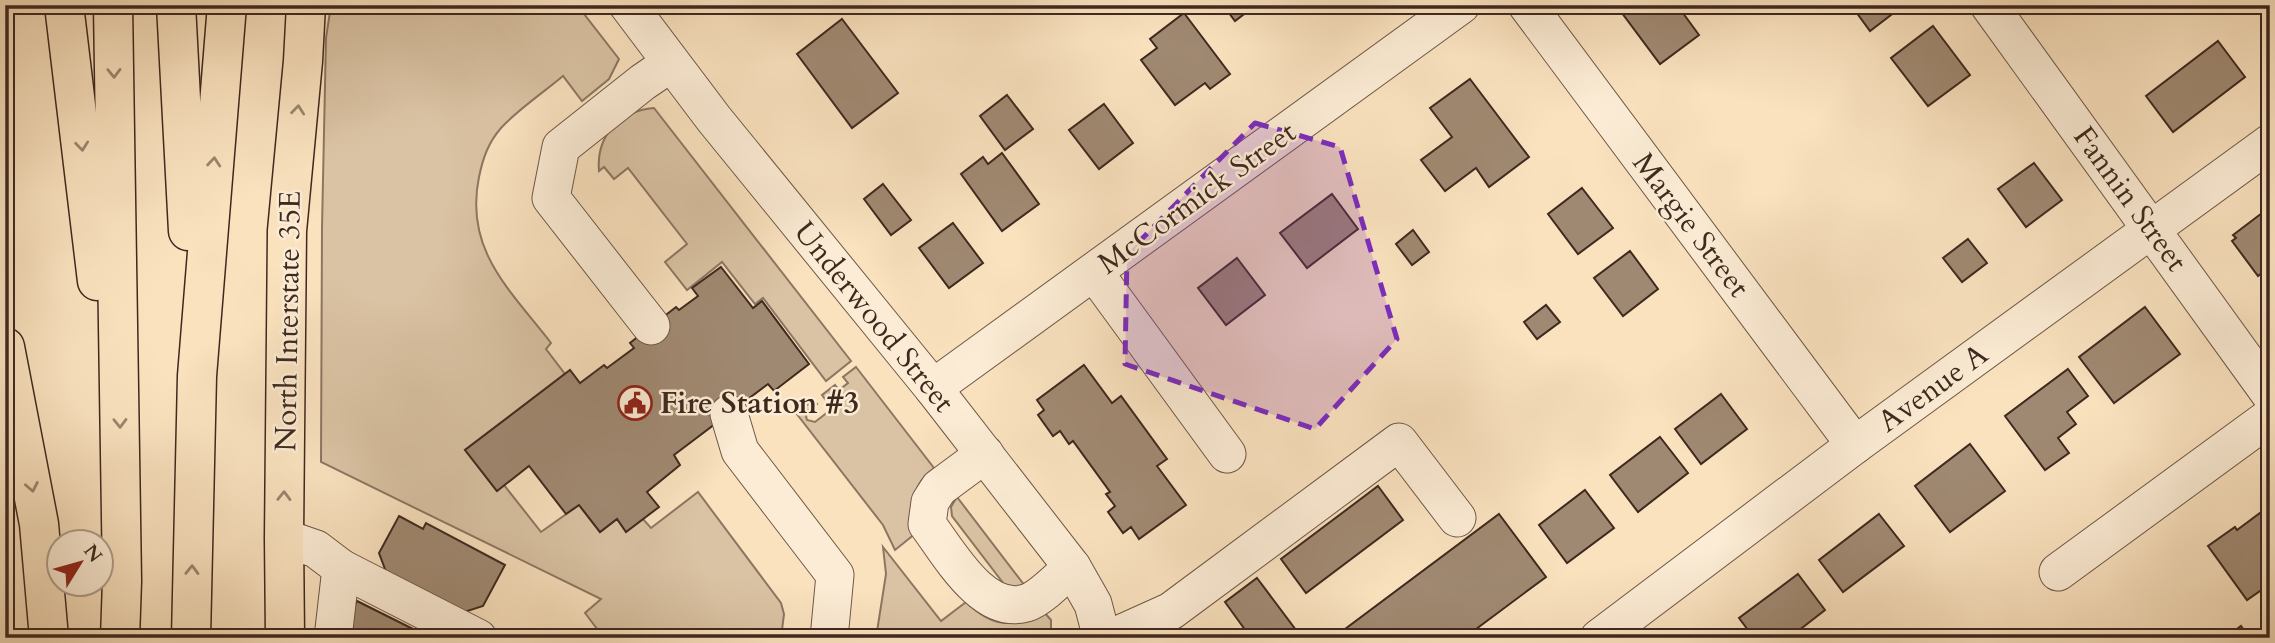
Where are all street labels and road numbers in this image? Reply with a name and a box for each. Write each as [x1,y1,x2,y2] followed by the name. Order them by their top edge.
[1090,112,1305,284] street label: McCormick Street
[2063,118,2197,280] street label: Fannin Street
[1623,144,1759,306] street label: Margie Street
[265,190,311,452] street label: North Interstate 35E
[784,213,964,422] street label: Underwood Street
[1870,334,1997,442] street label: Avenue A

